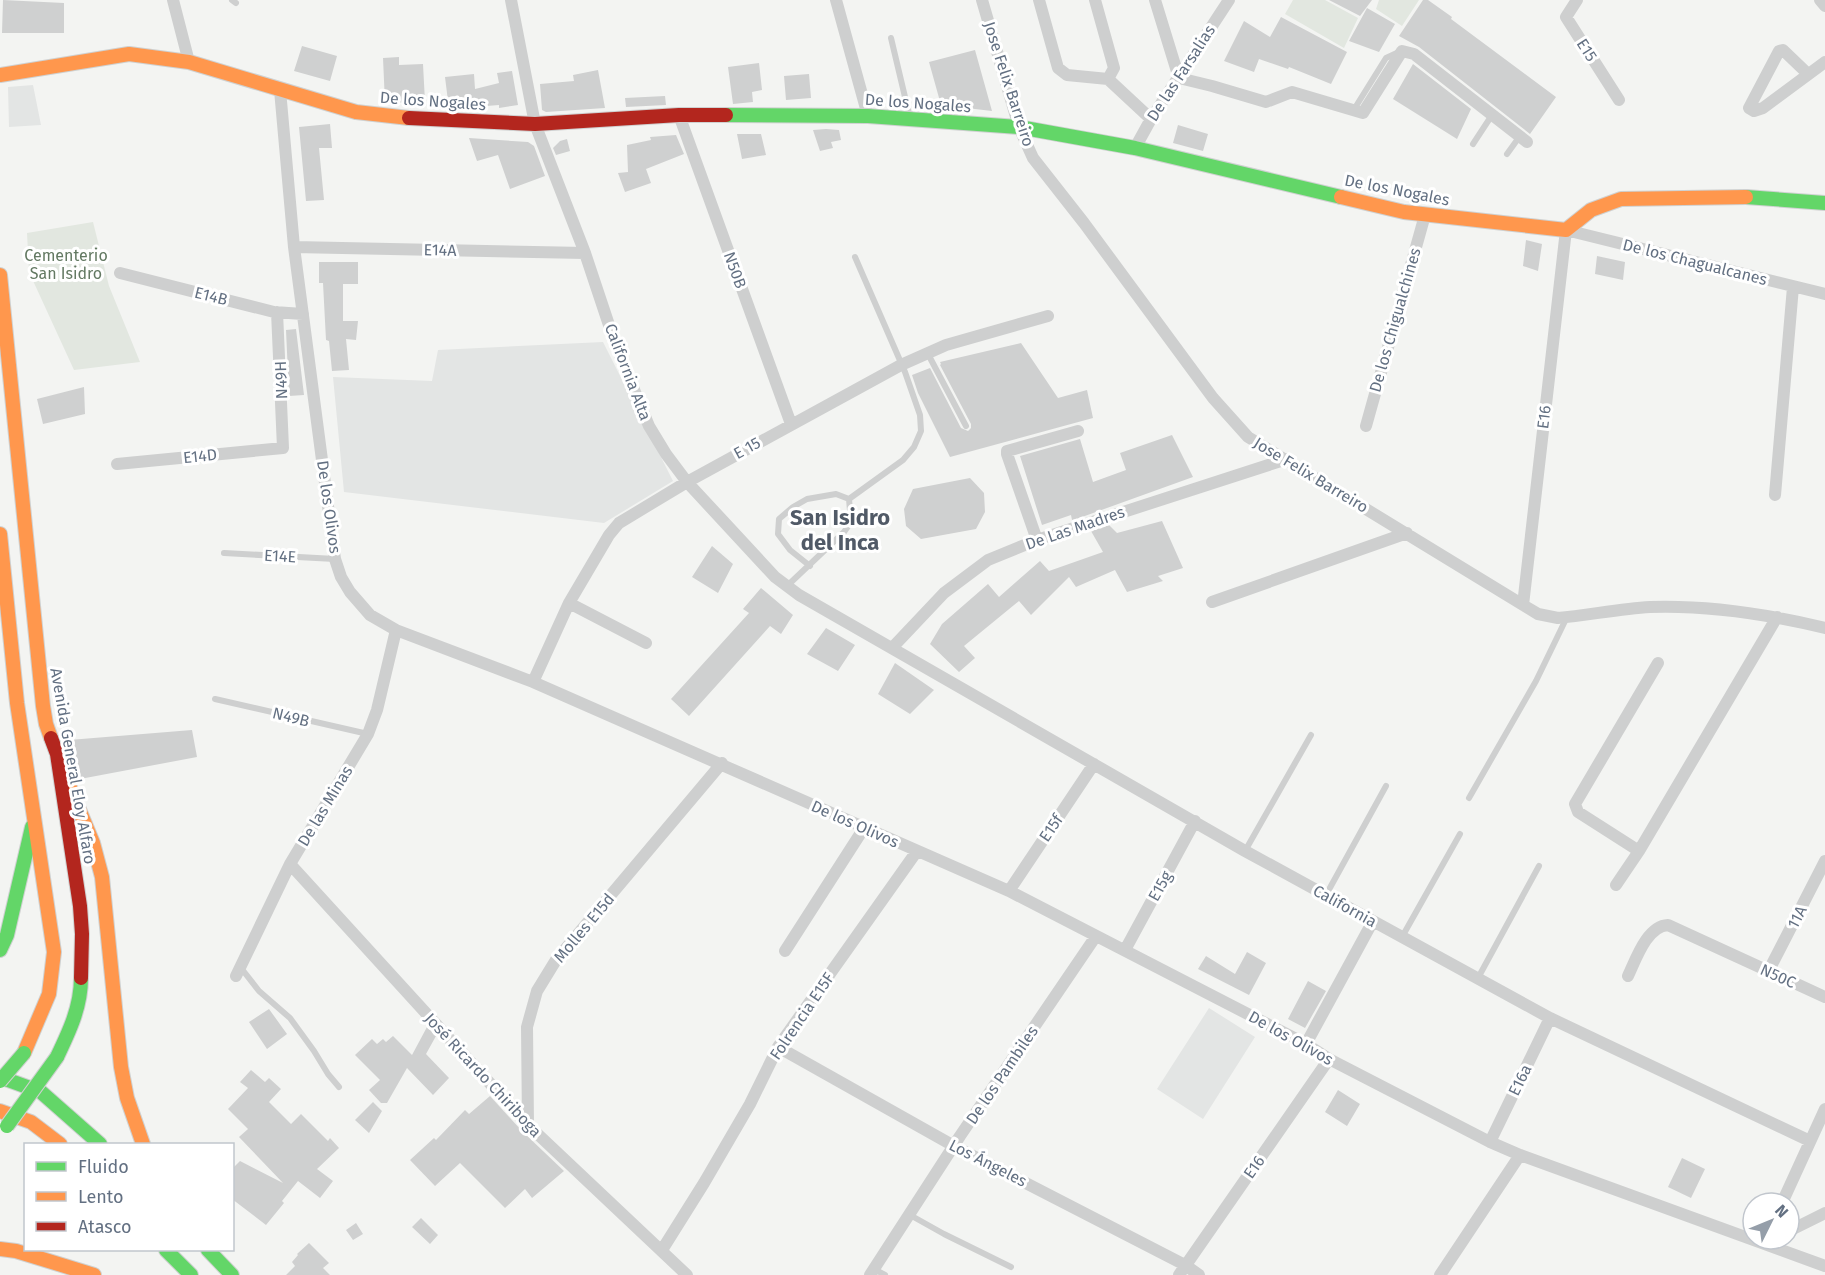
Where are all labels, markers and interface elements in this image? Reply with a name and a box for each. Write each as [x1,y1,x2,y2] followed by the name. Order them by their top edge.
[980,19,1038,149] street label: Jose Felix Barreiro
[1143,21,1219,125] street label: De las Farsalias
[1573,35,1601,65] street label: E15
[379,88,487,114] street label: De los Nogales
[864,90,972,116] street label: De los Nogales
[1343,171,1451,209] street label: De los Nogales
[1621,235,1769,289] street label: De los Chagualcanes
[423,240,457,260] street label: E14A
[24,246,108,283] park label: Cementerio San Isidro
[1365,246,1425,394] street label: De los Chigualchines
[720,249,750,291] street label: N50B
[193,283,230,309] street label: E14B
[601,321,655,423] street label: California Alta
[271,360,291,400] street label: N49H
[1533,404,1555,430] street label: E16
[730,433,764,463] street label: E 15
[1250,433,1372,517] street label: Jose Felix Barreiro
[182,445,218,467] street label: E14D
[313,459,345,555] street label: De los Olivos
[1023,502,1127,554] street label: De Las Madres
[790,504,890,556] district label: San Isidro del Inca
[263,546,297,566] street label: E14E
[46,666,100,866] street label: Avenida General Eloy Alfaro
[271,703,312,731] street label: N49B
[294,762,356,850] street label: De las Minas
[808,796,902,852] street label: De los Olivos
[1035,810,1068,845] street label: E15f
[1144,867,1176,904] street label: E15g
[1310,881,1380,931] street label: California
[550,890,618,966] street label: Molles E15d
[1783,902,1811,931] street label: 11A
[1757,960,1799,992] street label: N50C
[766,969,838,1063] street label: Folrencia E15F
[1245,1007,1337,1069] street label: De los Olivos
[421,1009,545,1141] street label: José Ricardo Chiriboga
[962,1022,1042,1128] street label: De los Pambiles
[1504,1061,1536,1099] street label: E16a
[946,1134,1031,1191] street label: Los Ángeles
[24,1143,234,1251] legend
[1239,1152,1269,1182] street label: E16
[78,1156,129,1178] text: Fluido
[78,1186,124,1208] text: Lento
[1741,1191,1801,1251] north arrow
[1771,1201,1792,1221] text: N
[78,1216,131,1238] text: Atasco

